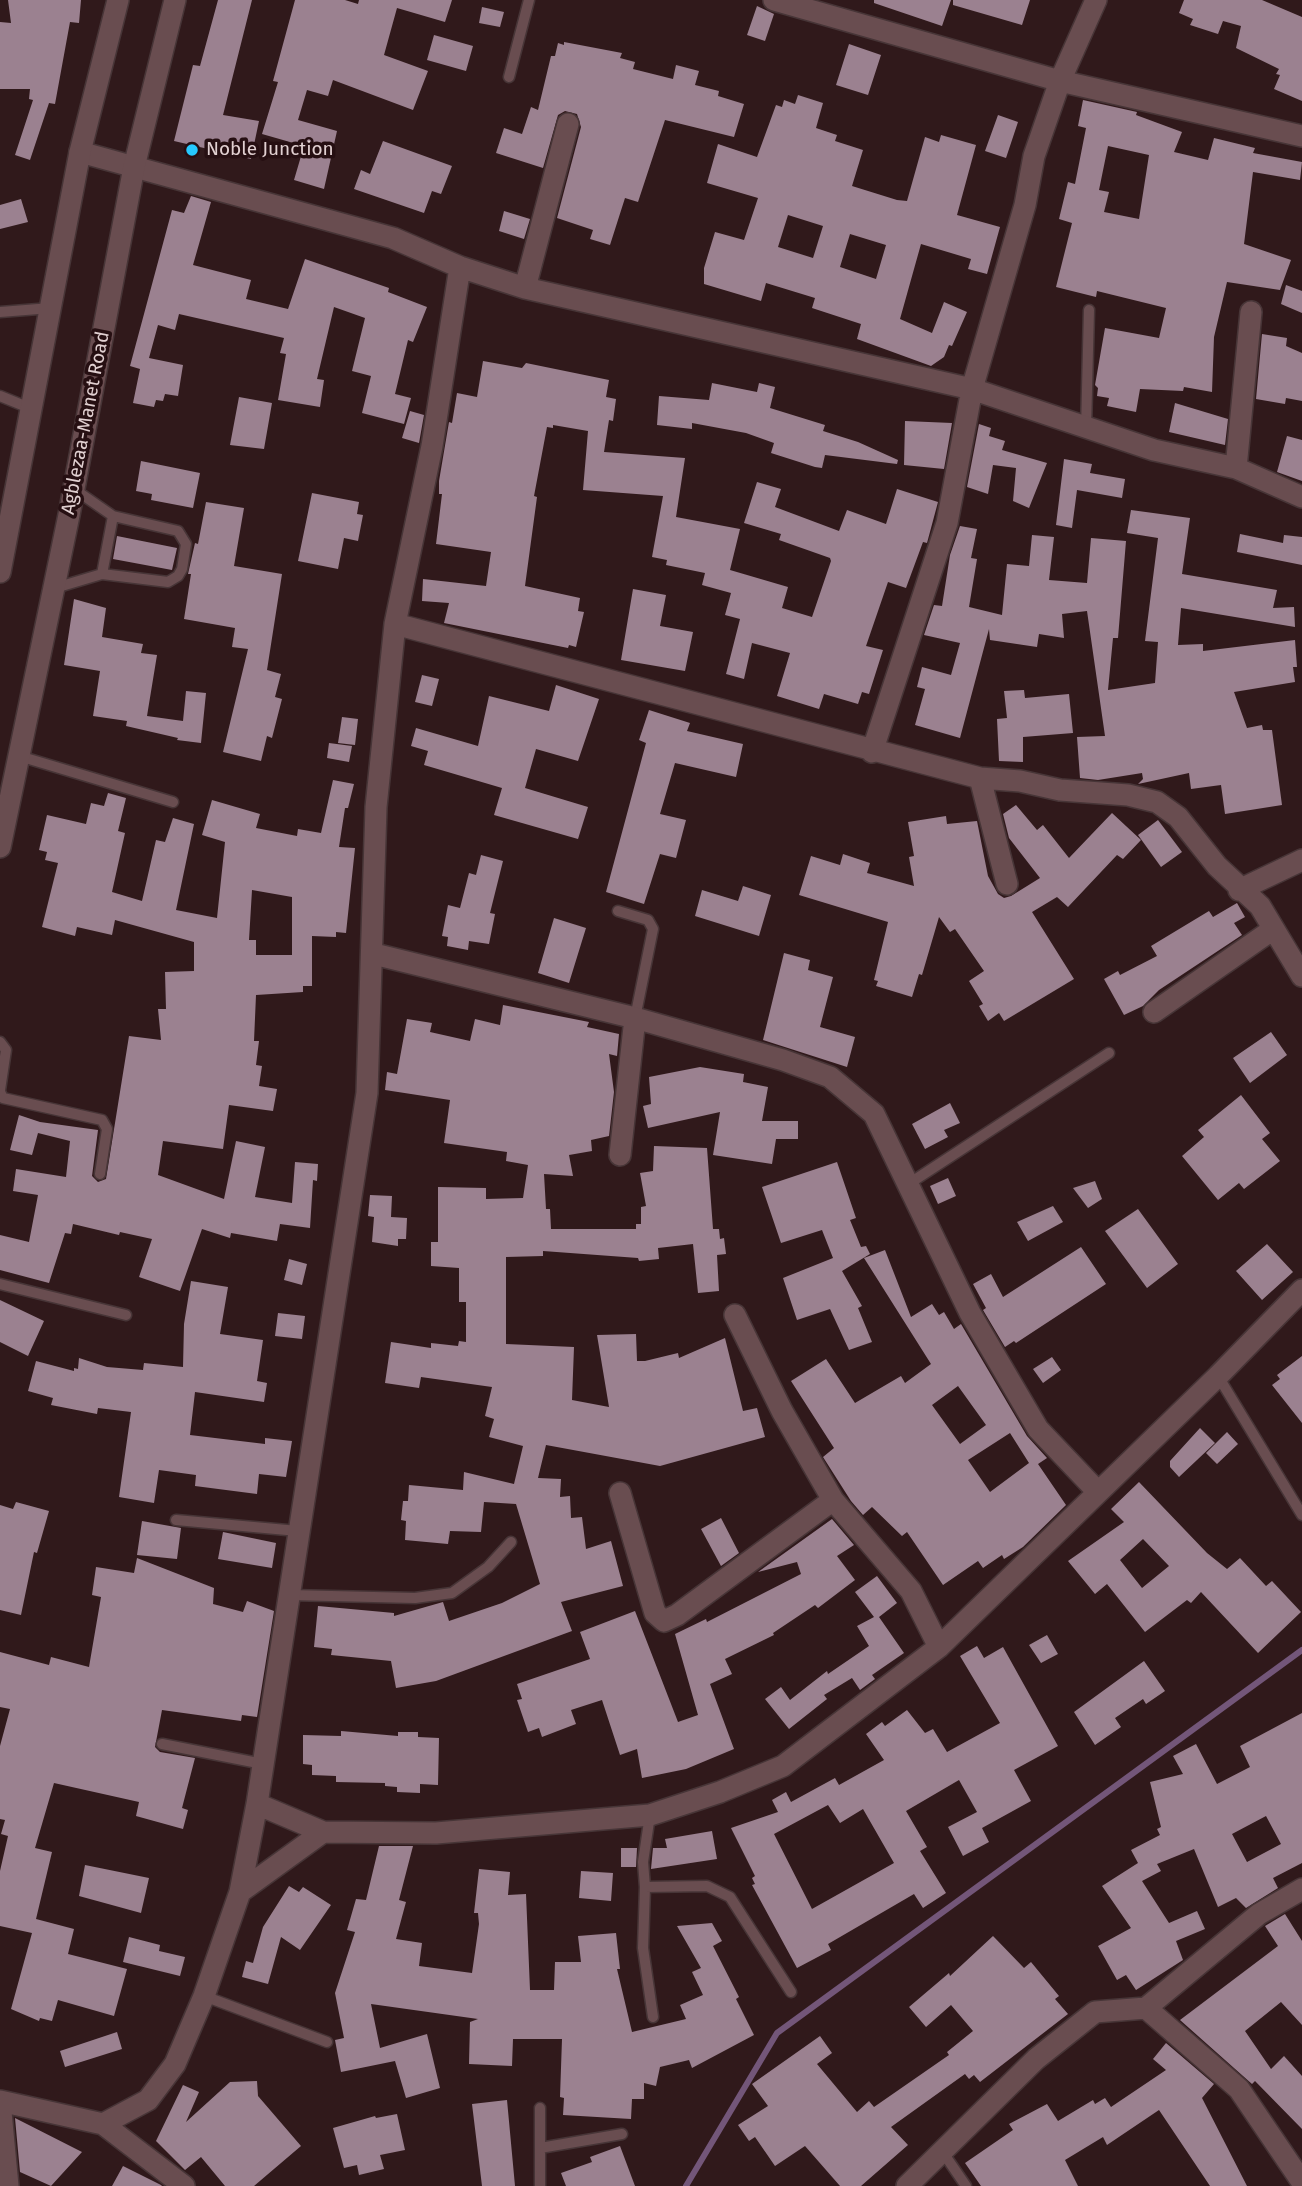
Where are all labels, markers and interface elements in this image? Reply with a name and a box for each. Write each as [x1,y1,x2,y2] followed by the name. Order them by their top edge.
[206,139,334,161] place label: Noble Junction
[184,142,200,158] marker: Noble Junction
[57,329,115,517] street label: Agblezaa-Manet Road

